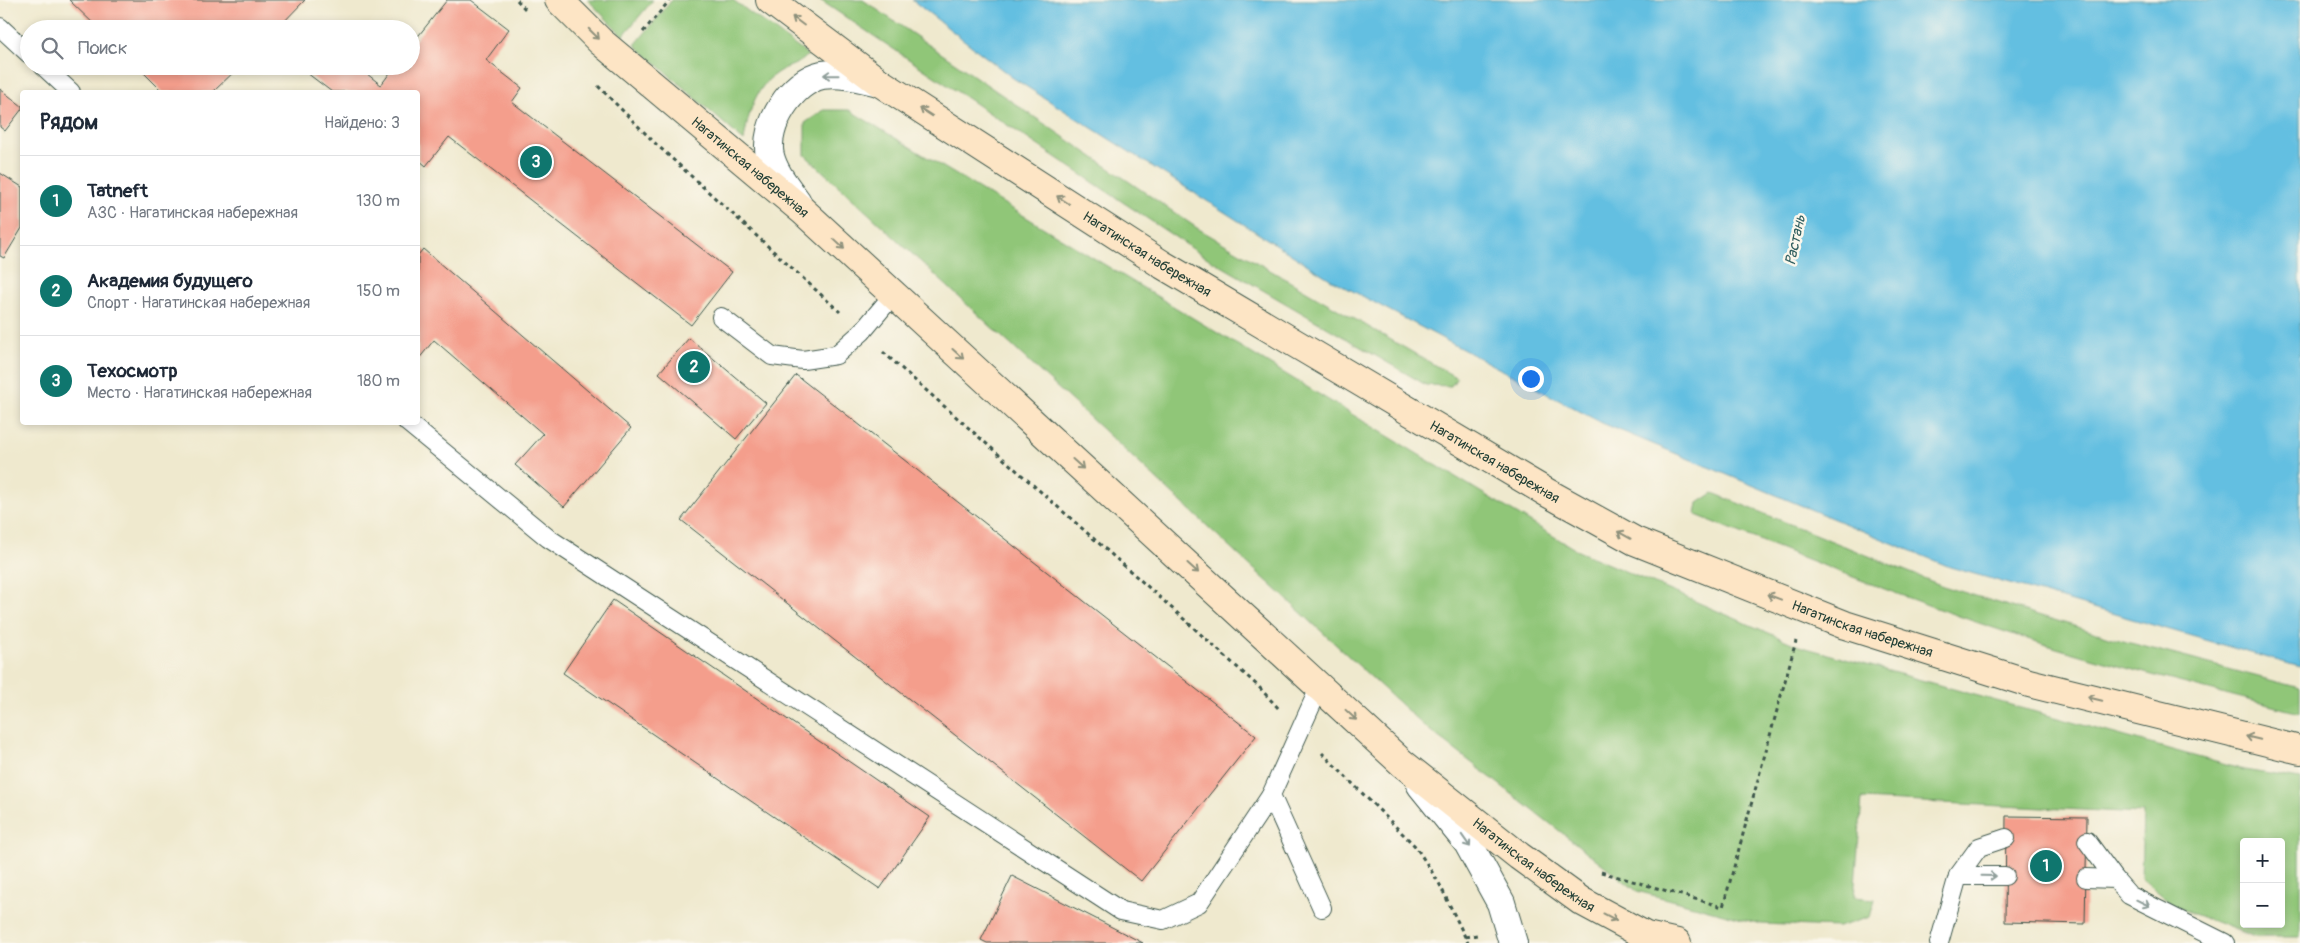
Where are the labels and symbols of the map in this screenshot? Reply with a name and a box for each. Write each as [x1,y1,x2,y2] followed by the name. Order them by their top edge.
[792,16,805,27] one-way arrow
[588,28,600,40] one-way arrow
[824,71,840,80] one-way arrow
[920,107,934,117] one-way arrow
[688,113,812,221] street label: Нагатинская набережная
[520,143,552,181] pin: 3
[1056,195,1070,206] one-way arrow
[1080,208,1214,301] street label: Нагатинская набережная
[1781,213,1810,267] water label: Растань
[832,238,845,250] one-way arrow
[678,348,710,386] pin: 2
[952,348,965,360] one-way arrow
[1518,366,1544,392] your location
[1427,417,1563,507] street label: Нагатинская набережная
[1072,458,1085,470] one-way arrow
[1617,529,1631,539] one-way arrow
[1187,562,1200,574] one-way arrow
[1766,592,1782,601] one-way arrow
[1789,597,1935,661] street label: Нагатинская набережная
[2087,694,2103,703] one-way arrow
[1344,709,1357,721] one-way arrow
[2245,733,2261,742] one-way arrow
[1469,814,1598,916] street label: Нагатинская набережная
[1461,834,1471,848] one-way arrow
[2030,847,2062,885] pin: 1
[1980,871,1997,881] one-way arrow
[2136,898,2151,908] one-way arrow
[1602,913,1617,922] one-way arrow

